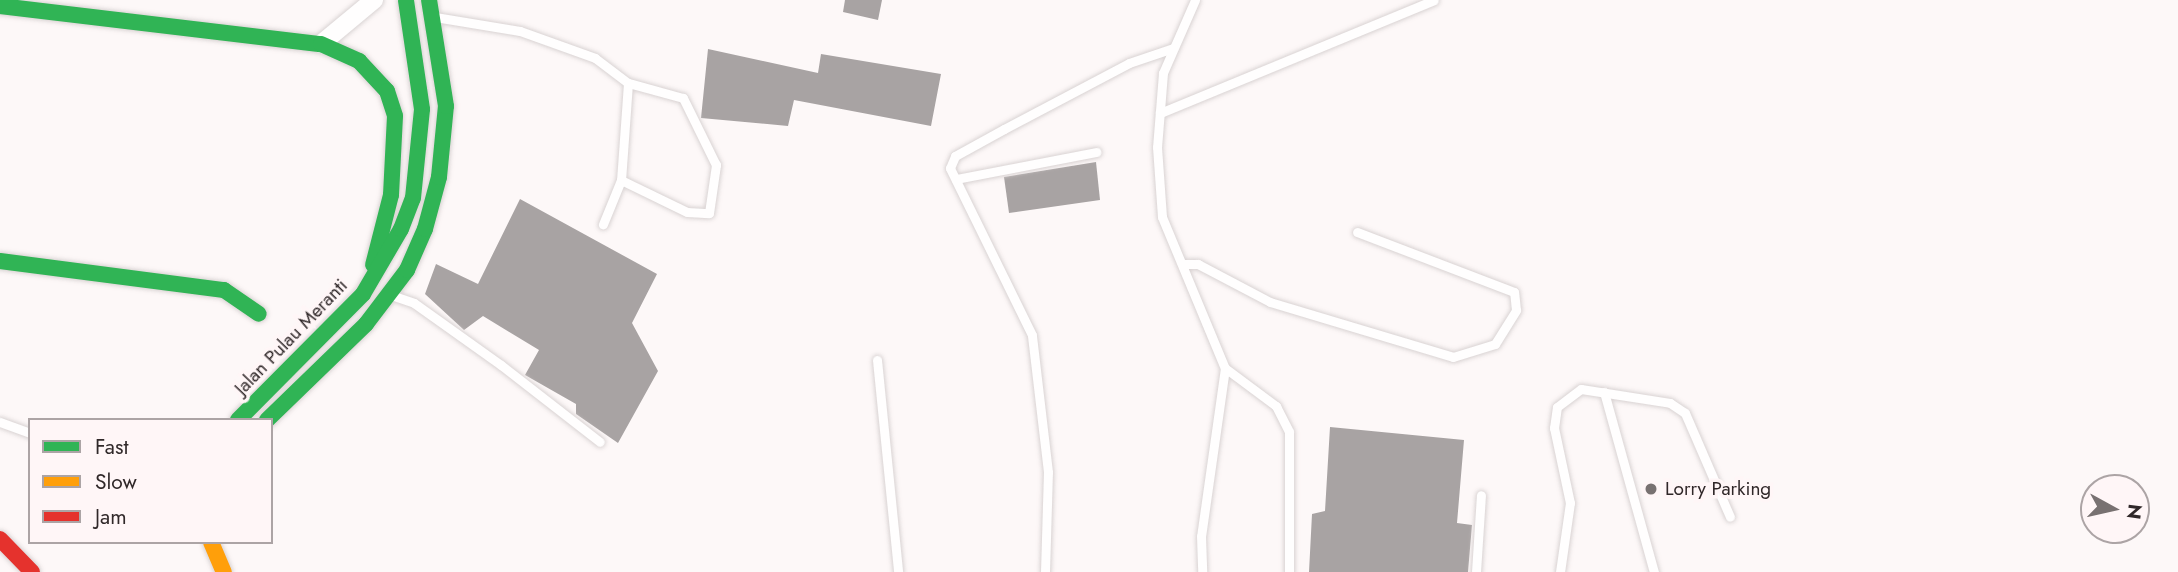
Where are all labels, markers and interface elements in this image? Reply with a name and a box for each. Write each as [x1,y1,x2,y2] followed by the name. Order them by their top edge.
[230,274,352,400] street label: Jalan Pulau Meranti
[28,418,273,544] legend
[95,432,128,462] text: Fast
[95,467,137,497] text: Slow
[2080,474,2150,544] north arrow
[1665,478,1771,500] place label: Lorry Parking
[1643,481,1659,497] marker: Lorry Parking
[95,502,127,532] text: Jam
[2120,502,2149,521] text: N

